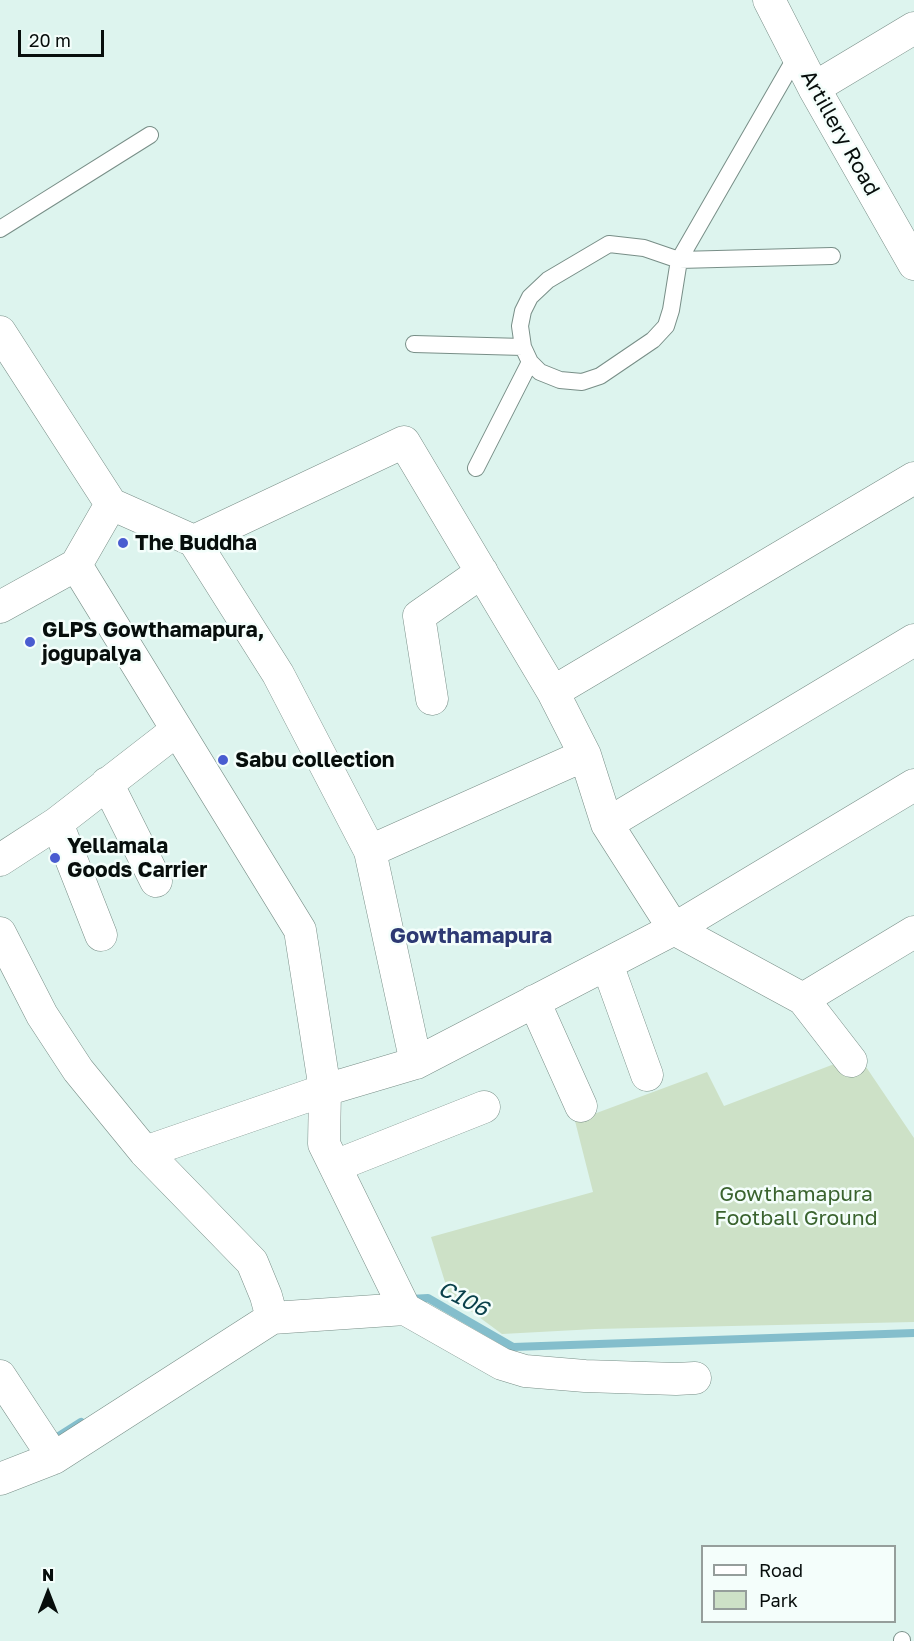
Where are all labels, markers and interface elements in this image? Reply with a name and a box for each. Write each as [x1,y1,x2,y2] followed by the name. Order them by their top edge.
[21,18,106,56] scale bar
[29,29,71,51] text: 20 m
[795,66,885,200] street label: Artillery Road
[135,530,257,556] place label: The Buddha
[116,536,130,550] marker: The Buddha
[42,617,264,667] place label: GLPS Gowthamapura, jogupalya
[23,635,37,649] marker: GLPS Gowthamapura, jogupalya
[235,747,394,773] place label: Sabu collection
[216,753,230,767] marker: Sabu collection
[67,833,207,883] place label: Yellamala Goods Carrier
[48,851,62,865] marker: Yellamala Goods Carrier
[390,923,552,949] district label: Gowthamapura
[714,1181,878,1231] park label: Gowthamapura Football Ground
[434,1275,492,1323] water label: C106
[701,1545,896,1623] legend
[759,1559,803,1581] text: Road
[18,1563,78,1623] north arrow
[42,1565,54,1585] text: N
[759,1589,798,1611] text: Park

